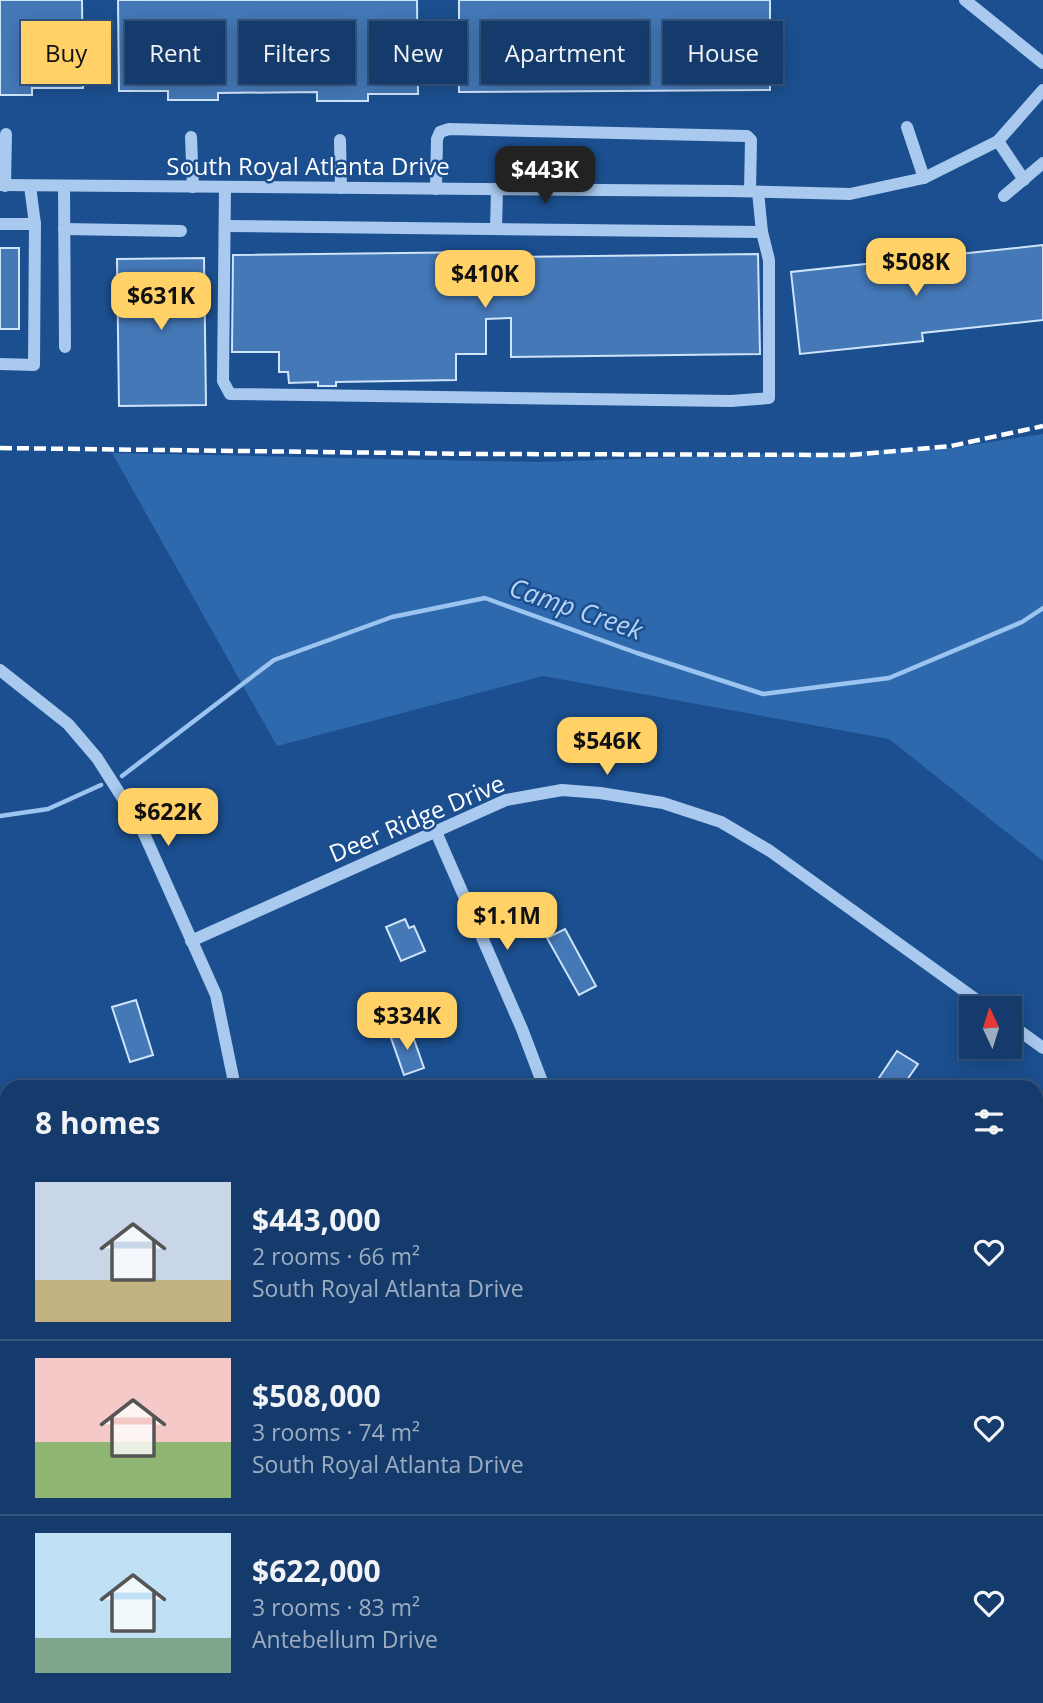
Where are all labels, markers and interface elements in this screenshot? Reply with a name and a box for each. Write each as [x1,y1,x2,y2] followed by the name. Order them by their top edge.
[21,21,111,84] chip: Buy
[125,21,225,84] chip: Rent
[239,21,355,84] chip: Filters
[369,21,467,84] chip: New
[481,21,649,84] chip: Apartment
[663,21,783,84] chip: House
[496,146,594,206] pin: $443K
[166,149,450,182] street label: South Royal Atlanta Drive
[511,153,579,185] text: $443K
[867,238,965,298] pin: $508K
[882,245,950,277] text: $508K
[436,250,534,310] pin: $410K
[451,257,519,289] text: $410K
[112,272,210,332] pin: $631K
[127,279,195,311] text: $631K
[505,568,649,648] water label: Camp Creek
[558,718,656,777] pin: $546K
[573,724,641,756] text: $546K
[324,766,509,869] street label: Deer Ridge Drive
[119,788,217,848] pin: $622K
[134,795,202,827] text: $622K
[458,892,556,952] pin: $1.1M
[473,899,541,931] text: $1.1M
[358,992,456,1052] pin: $334K
[959,996,1022,1059] north arrow
[959,996,1022,1059] map controls
[373,999,441,1031] text: $334K
[35,1102,160,1143] text: 8 homes
[970,1103,1008,1141] icon: filters
[252,1199,381,1240] text: $443,000
[91,1210,175,1294] icon: home
[970,1233,1008,1271] icon: heart
[252,1240,420,1272] text: 2 rooms · 66 m²
[252,1272,524,1304] text: South Royal Atlanta Drive
[252,1375,381,1416] text: $508,000
[91,1386,175,1470] icon: home
[970,1409,1008,1447] icon: heart
[252,1416,420,1448] text: 3 rooms · 74 m²
[252,1448,524,1480] text: South Royal Atlanta Drive
[252,1550,381,1591] text: $622,000
[91,1561,175,1645] icon: home
[970,1584,1008,1622] icon: heart
[252,1591,420,1623] text: 3 rooms · 83 m²
[252,1623,438,1655] text: Antebellum Drive

